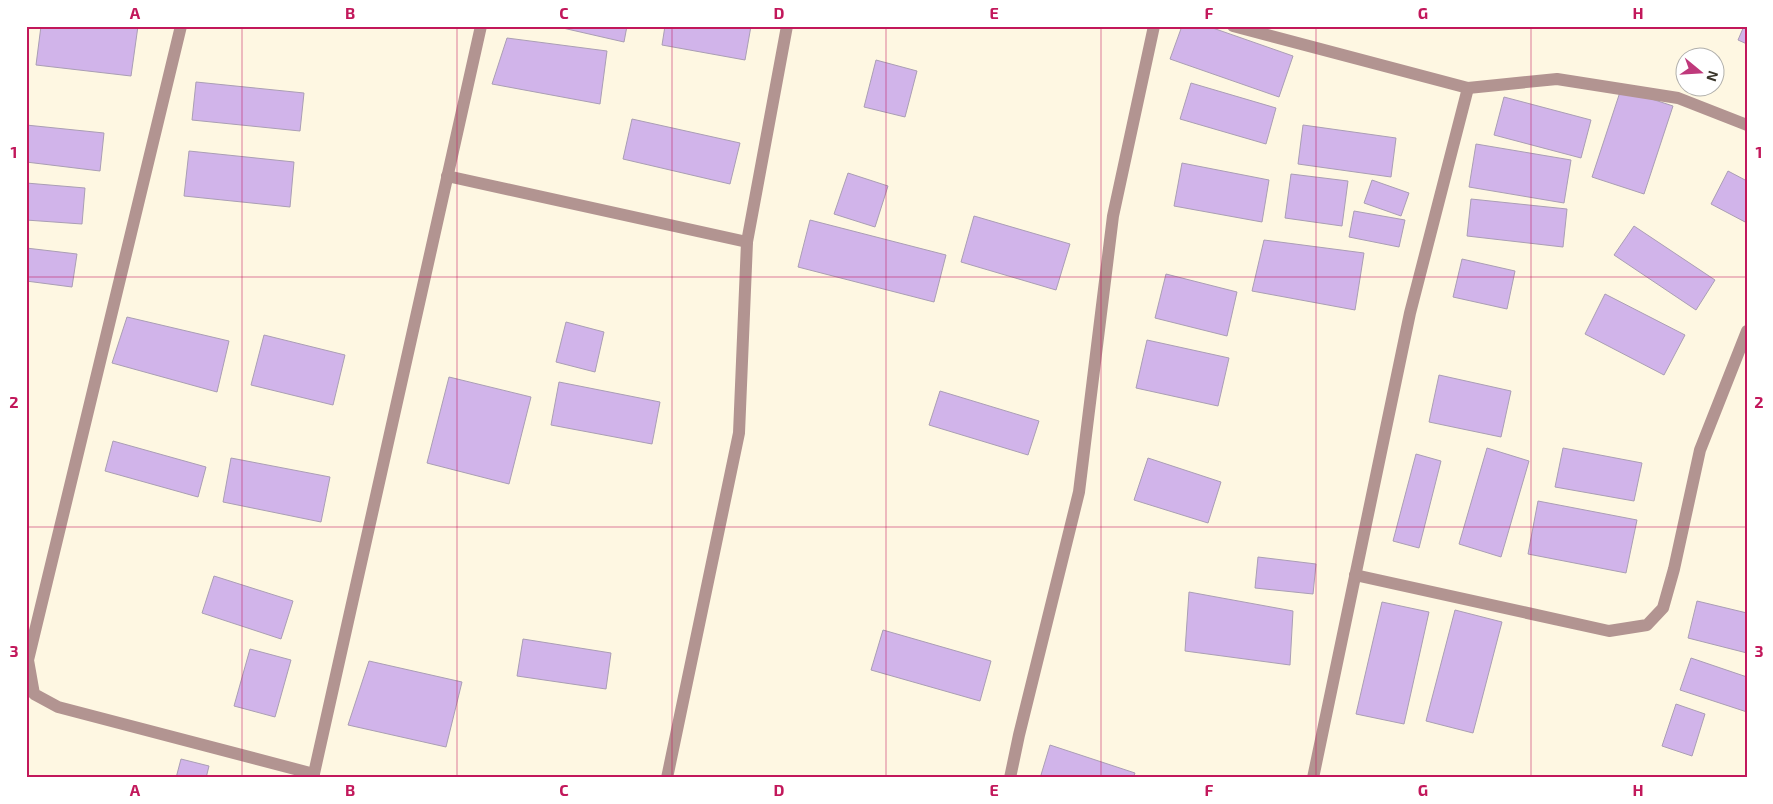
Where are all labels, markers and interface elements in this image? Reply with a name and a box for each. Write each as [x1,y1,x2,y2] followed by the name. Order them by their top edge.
[130,3,141,22] text: A
[345,3,355,22] text: B
[559,3,569,22] text: C
[774,3,785,22] text: D
[989,3,999,22] text: E
[1205,3,1214,22] text: F
[1418,3,1428,22] text: G
[1632,3,1644,22] text: H
[1676,48,1726,98] north arrow
[1703,69,1722,84] text: N
[11,142,17,161] text: 1
[1756,142,1762,161] text: 1
[9,392,19,411] text: 2
[1754,392,1764,411] text: 2
[9,641,19,660] text: 3
[1754,641,1764,660] text: 3
[130,780,141,799] text: A
[345,780,355,799] text: B
[559,780,569,799] text: C
[774,780,785,799] text: D
[989,780,999,799] text: E
[1205,780,1214,799] text: F
[1418,780,1428,799] text: G
[1632,780,1644,799] text: H

